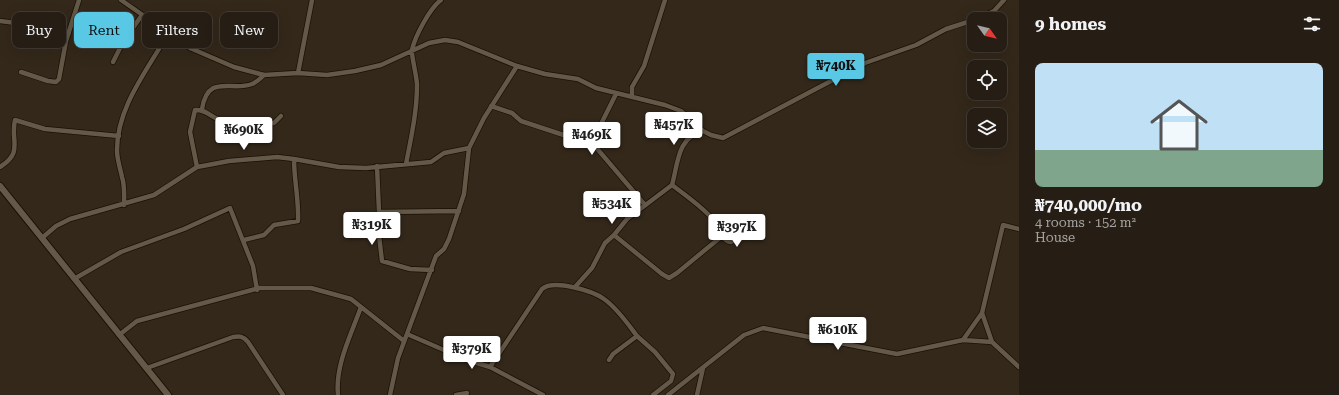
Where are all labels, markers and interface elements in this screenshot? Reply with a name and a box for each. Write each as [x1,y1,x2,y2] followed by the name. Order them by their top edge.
[12,12,66,48] chip: Buy
[74,12,134,48] chip: Rent
[142,12,212,48] chip: Filters
[220,12,278,48] chip: New
[967,12,1007,52] north arrow
[967,12,1007,148] map controls
[1301,13,1323,35] icon: filters
[1035,14,1106,34] text: 9 homes
[808,53,864,87] pin: ₦740K
[816,58,856,73] text: ₦740K
[967,60,1007,100] button: locate
[1143,89,1215,161] icon: home
[967,108,1007,148] button: layers
[646,112,702,146] pin: ₦457K
[216,117,272,151] pin: ₦690K
[654,117,694,132] text: ₦457K
[224,122,264,137] text: ₦690K
[564,122,620,156] pin: ₦469K
[572,127,612,142] text: ₦469K
[584,191,640,225] pin: ₦534K
[1035,195,1142,215] text: ₦740,000/mo
[592,196,632,211] text: ₦534K
[344,212,400,246] pin: ₦319K
[709,214,765,248] pin: ₦397K
[1035,215,1136,230] text: 4 rooms · 152 m²
[352,217,392,232] text: ₦319K
[717,219,757,234] text: ₦397K
[1035,230,1075,245] text: House
[810,317,866,351] pin: ₦610K
[818,322,858,337] text: ₦610K
[444,336,500,370] pin: ₦379K
[452,341,492,356] text: ₦379K

